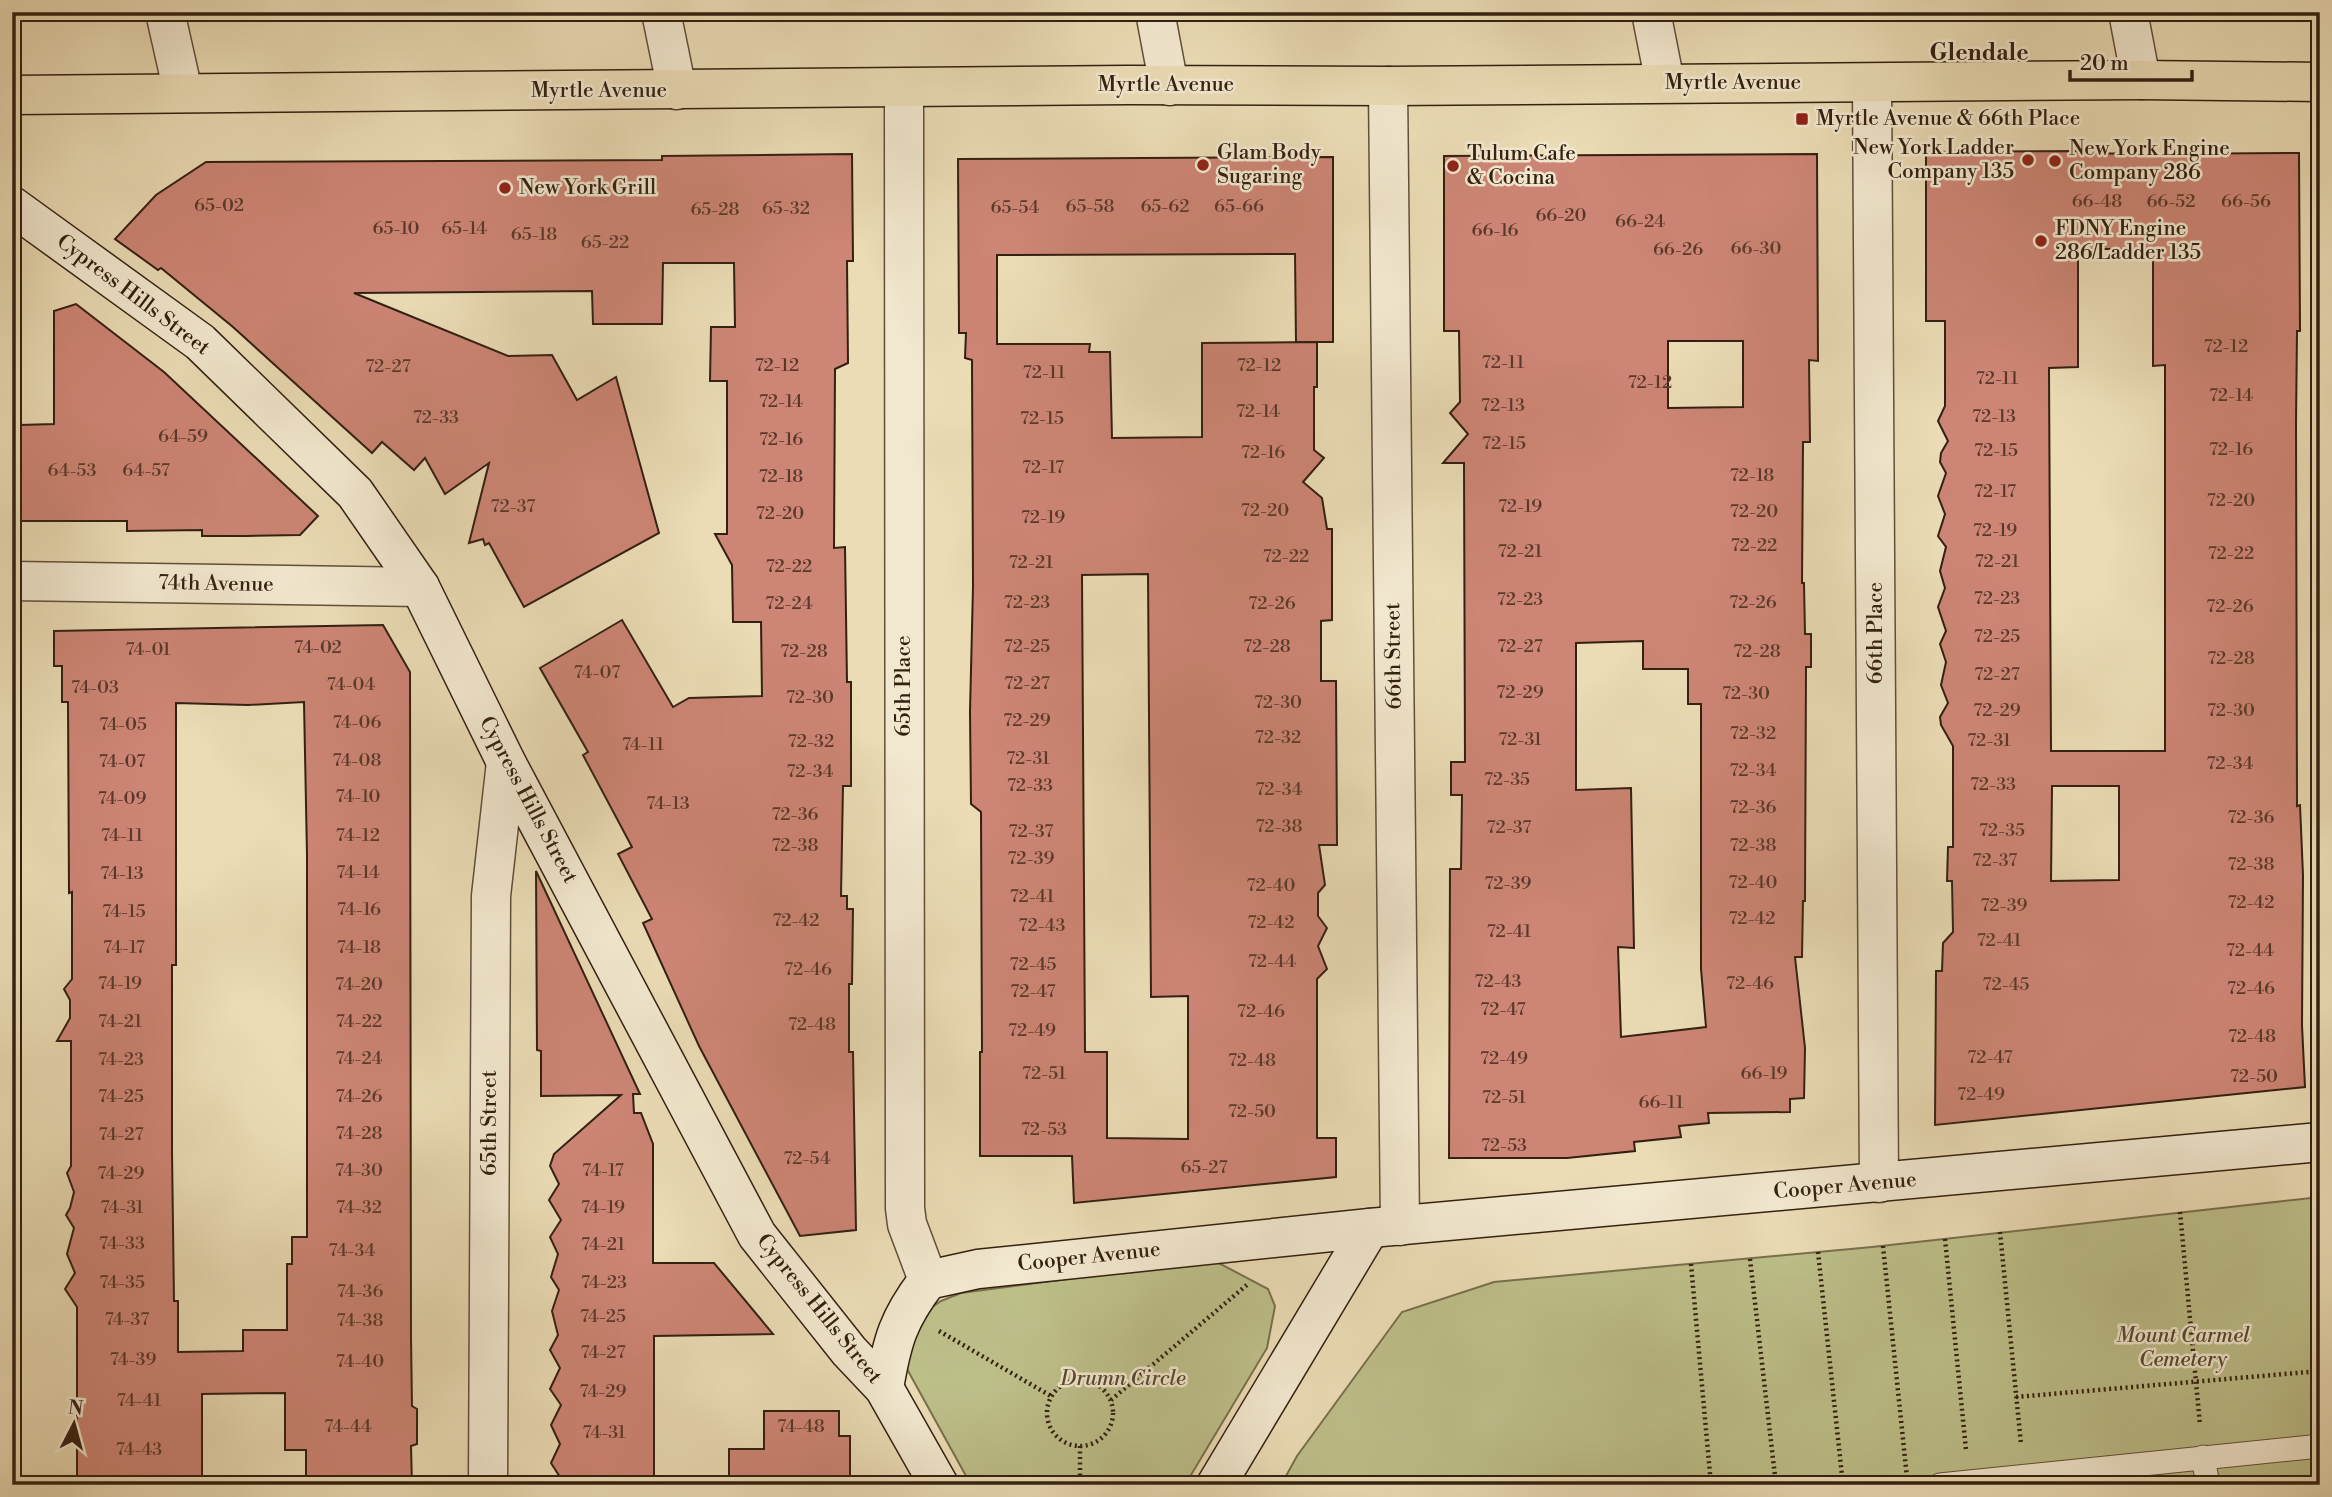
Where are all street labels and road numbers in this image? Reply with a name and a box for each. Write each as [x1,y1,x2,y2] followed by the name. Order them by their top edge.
[1665,70,1801,96] street label: Myrtle Avenue
[1098,72,1234,98] street label: Myrtle Avenue
[531,78,667,104] street label: Myrtle Avenue
[51,229,215,361] street label: Cypress Hills Street
[158,570,274,598] street label: 74th Avenue
[1863,582,1889,684] street label: 66th Place
[1380,602,1408,710] street label: 66th Street
[891,635,917,737] street label: 65th Place
[473,712,583,888] street label: Cypress Hills Street
[477,1070,503,1176] street label: 65th Street
[1772,1167,1918,1205] street label: Cooper Avenue
[751,1229,888,1390] street label: Cypress Hills Street
[1016,1237,1162,1277] street label: Cooper Avenue

